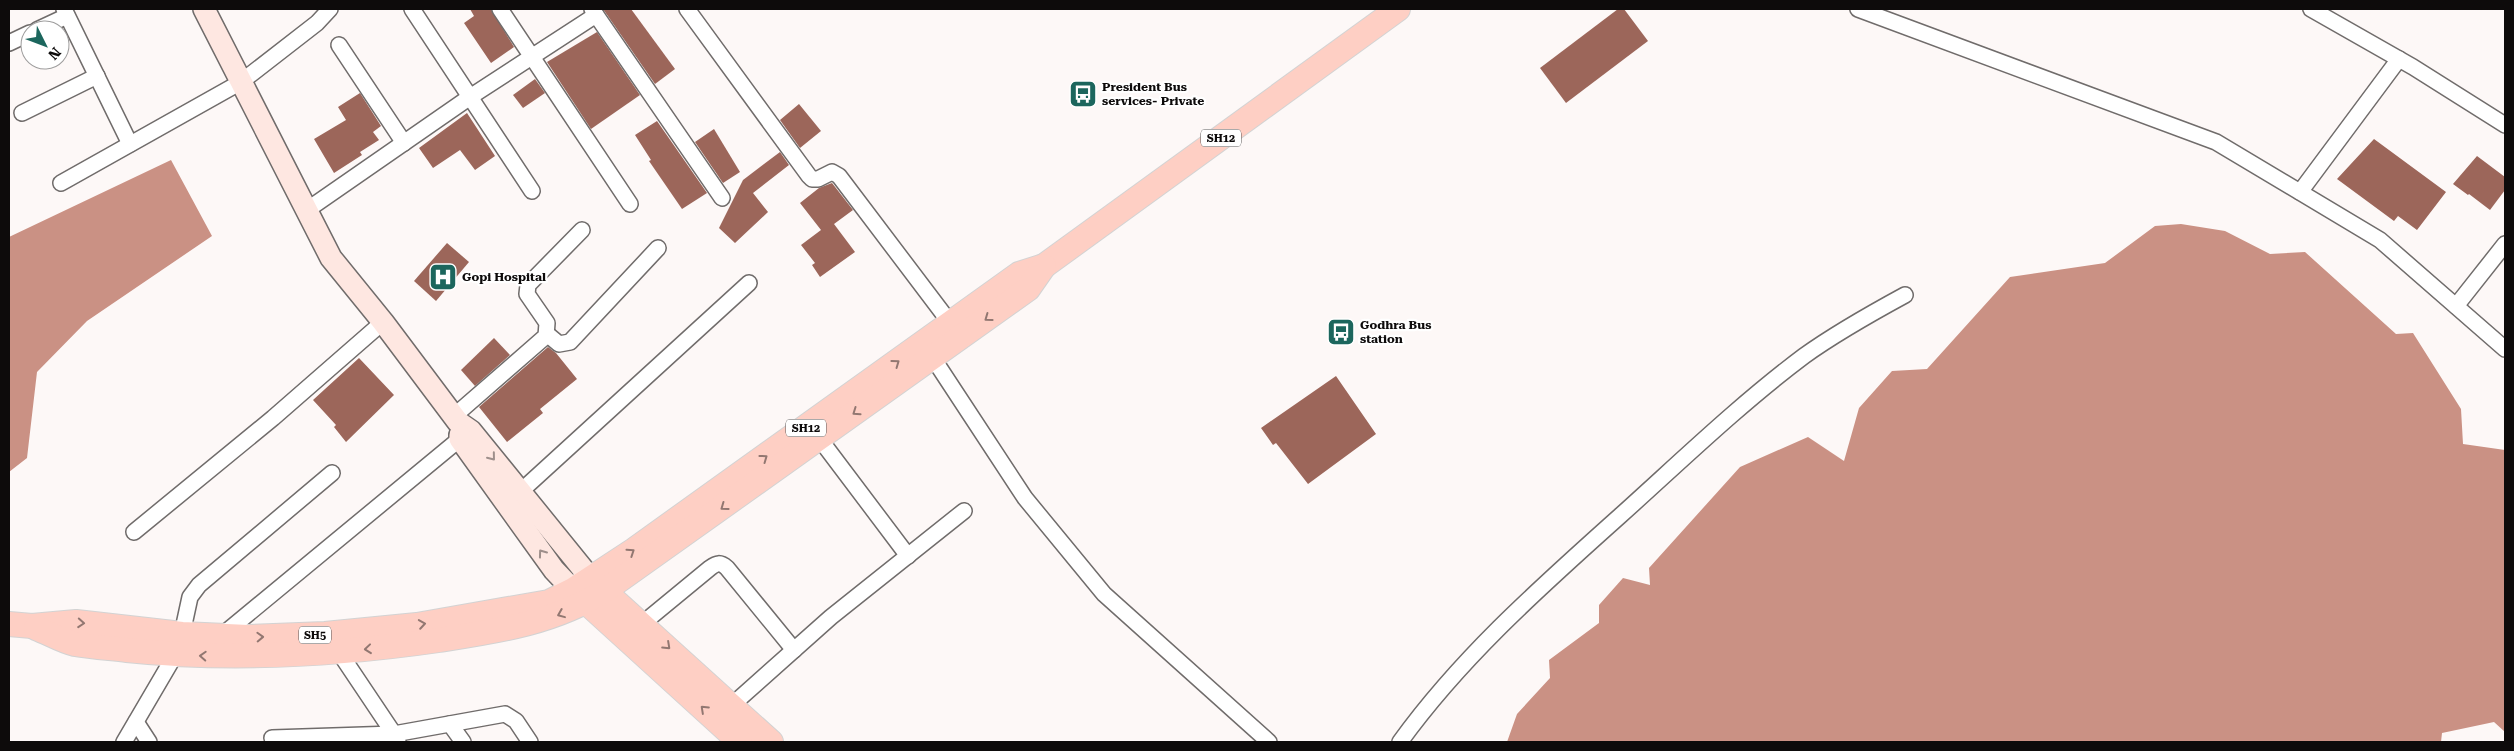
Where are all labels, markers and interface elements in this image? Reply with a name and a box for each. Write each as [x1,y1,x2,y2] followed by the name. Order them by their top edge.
[20,20,70,70] north arrow
[45,44,64,63] text: N
[1068,79,1098,109] bus stop icon: President Bus services- Private
[1102,80,1204,108] place label: President Bus services- Private
[1201,130,1241,146] road number: SH12
[428,262,458,292] hospital icon: Gopi Hospital
[462,270,546,284] place label: Gopi Hospital
[985,312,994,320] one-way arrow
[1326,317,1356,347] bus stop icon: Godhra Bus station
[1360,318,1431,346] place label: Godhra Bus station
[890,360,900,369] one-way arrow
[852,406,862,415] one-way arrow
[786,419,826,436] road number: SH12
[486,451,494,460] one-way arrow
[758,455,767,464] one-way arrow
[720,501,730,510] one-way arrow
[539,549,548,559] one-way arrow
[625,549,635,558] one-way arrow
[557,607,566,618] one-way arrow
[77,618,85,629] one-way arrow
[418,619,426,629] one-way arrow
[299,626,331,644] road number: SH5
[256,632,264,642] one-way arrow
[661,640,670,649] one-way arrow
[363,643,371,654] one-way arrow
[199,651,207,662] one-way arrow
[701,706,710,715] one-way arrow

